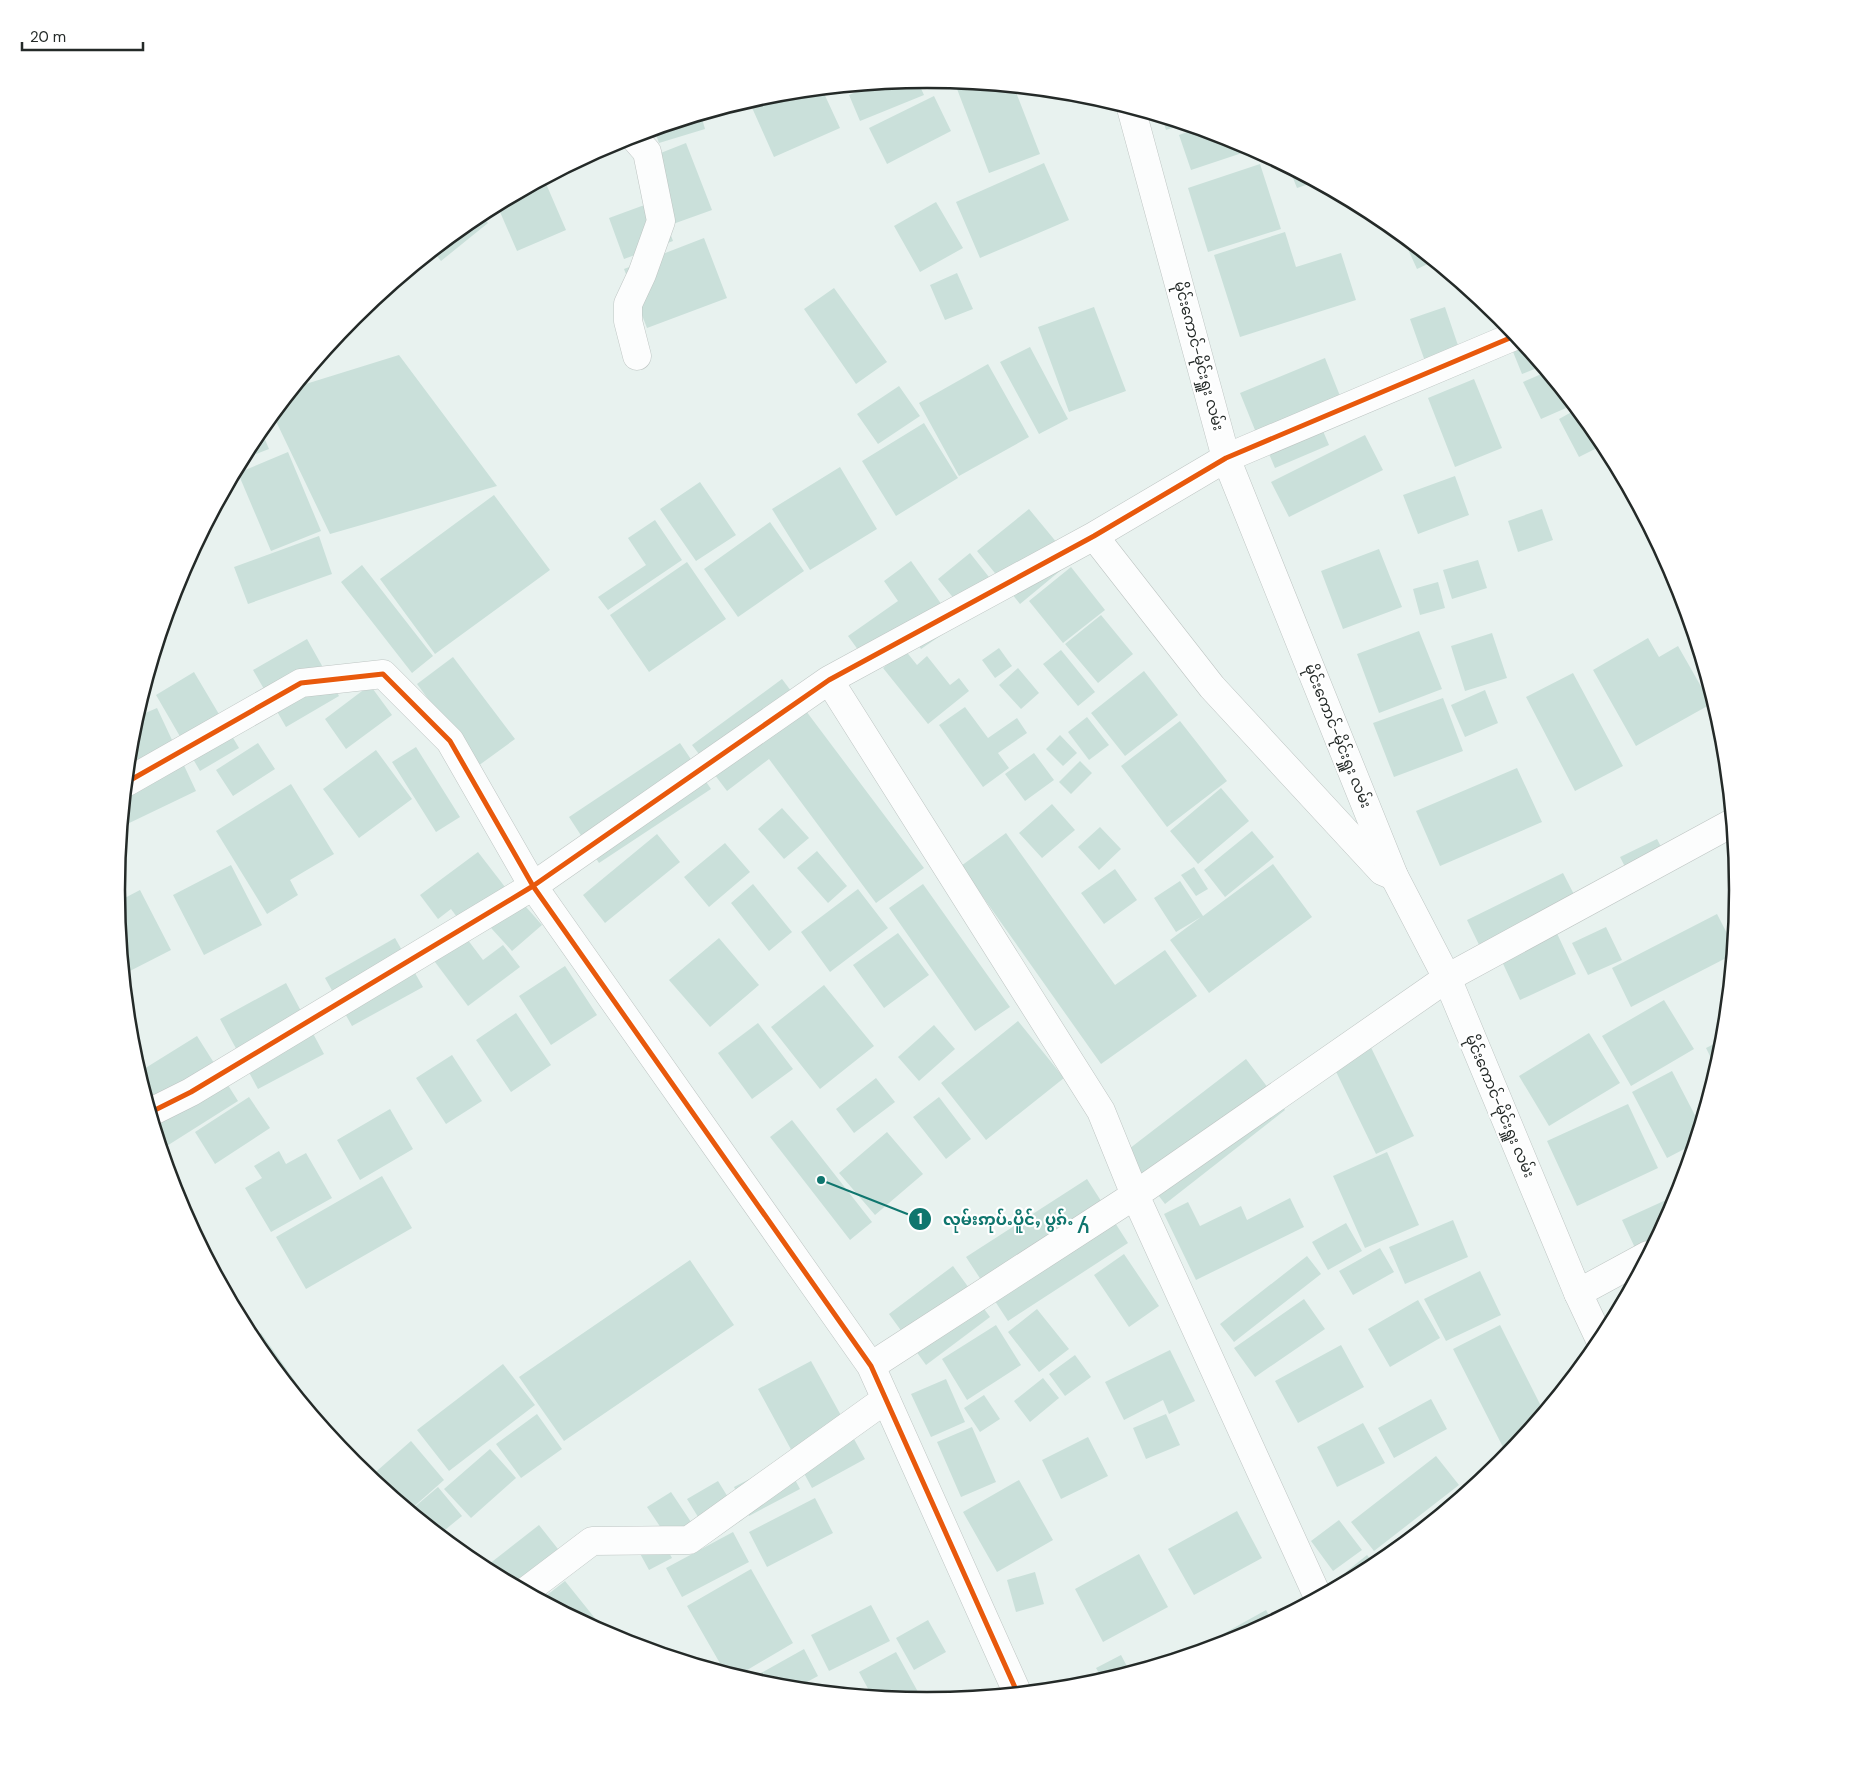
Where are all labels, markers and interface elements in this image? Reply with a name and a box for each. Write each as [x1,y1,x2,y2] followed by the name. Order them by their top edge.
[22,20,144,52] scale bar
[30,27,66,47] text: 20 m
[1168,279,1229,433] street label: မိုင်းကောင်-မိုင်းရှူး လမ်း
[1298,661,1376,812] street label: မိုင်းကောင်-မိုင်းရှူး လမ်း
[1459,1031,1539,1181] street label: မိုင်းကောင်-မိုင်းရှူး လမ်း
[908,1204,1099,1235] callout: လုမ်းဢုပ်ႉပိူင်ႇ ပွၵ်ႉ ႓
[943,1208,1089,1233] text: လုမ်းဢုပ်ႉပိူင်ႇ ပွၵ်ႉ ႓
[917,1209,923,1229] text: 1

